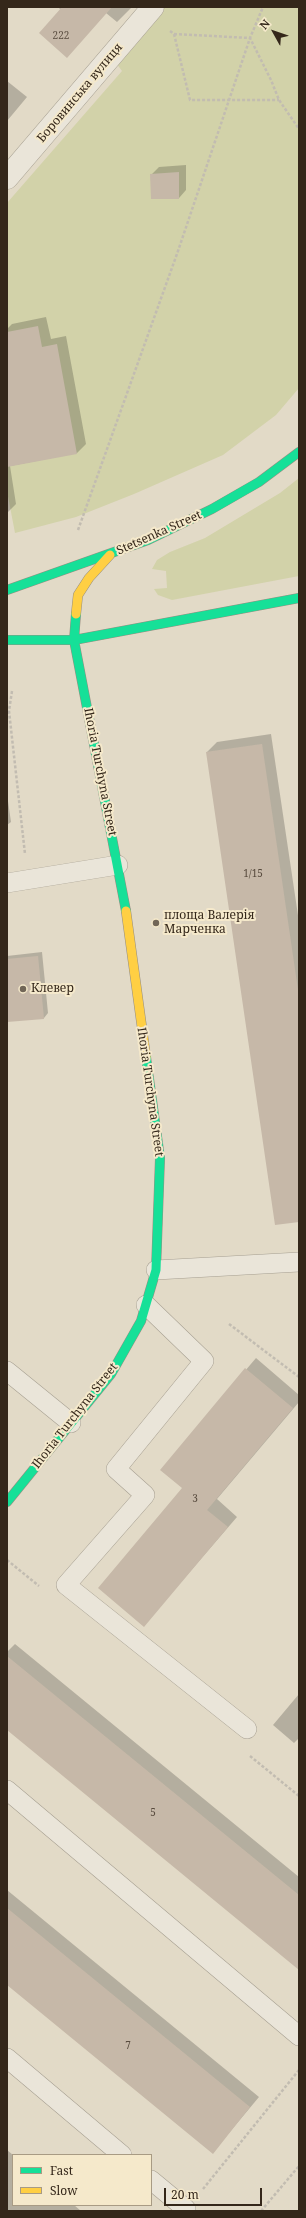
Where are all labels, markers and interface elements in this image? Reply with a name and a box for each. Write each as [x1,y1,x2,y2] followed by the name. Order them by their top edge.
[254,12,294,52] north arrow
[256,16,273,32] text: N
[53,30,69,42] house number: 222
[34,41,126,145] street label: Боровинська вулиця
[114,508,204,558] street label: Stetsenka Street
[81,707,119,837] street label: Ihoria Turchyna Street
[243,868,263,880] house number: 1/15
[164,909,255,937] place label: площа Валерія Марченка
[151,918,161,928] marker: площа Валерія Марченка
[31,982,74,996] place label: Клевер
[18,984,28,994] marker: Клевер
[134,1027,166,1157] street label: Ihoria Turchyna Street
[29,1360,121,1472] street label: Ihoria Turchyna Street
[192,1493,198,1505] house number: 3
[150,1807,156,1819] house number: 5
[125,2040,131,2052] house number: 7
[12,2154,152,2206] legend
[50,2162,73,2179] text: Fast
[166,2180,264,2206] scale bar
[50,2182,78,2199] text: Slow
[171,2186,199,2203] text: 20 m

